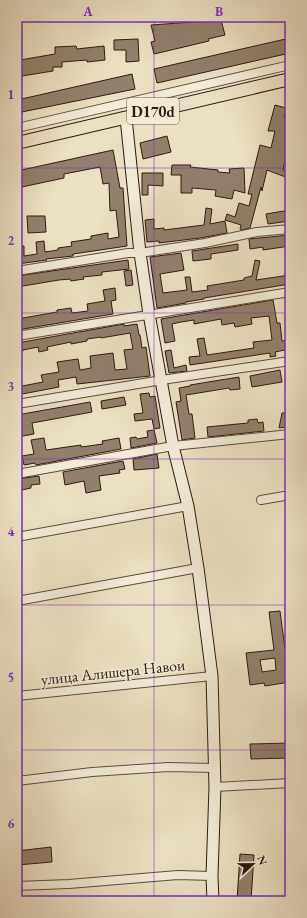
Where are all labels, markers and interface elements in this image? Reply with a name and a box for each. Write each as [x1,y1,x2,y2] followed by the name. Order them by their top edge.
[82,3,93,20] text: A
[215,3,223,20] text: B
[8,86,15,103] text: 1
[127,98,179,124] road number: D170d
[8,232,15,249] text: 2
[8,378,15,395] text: 3
[8,523,15,540] text: 4
[40,654,187,690] street label: улица Алишера Навои
[8,669,14,686] text: 5
[8,815,15,832] text: 6
[233,844,273,884] north arrow
[254,854,270,867] text: N

